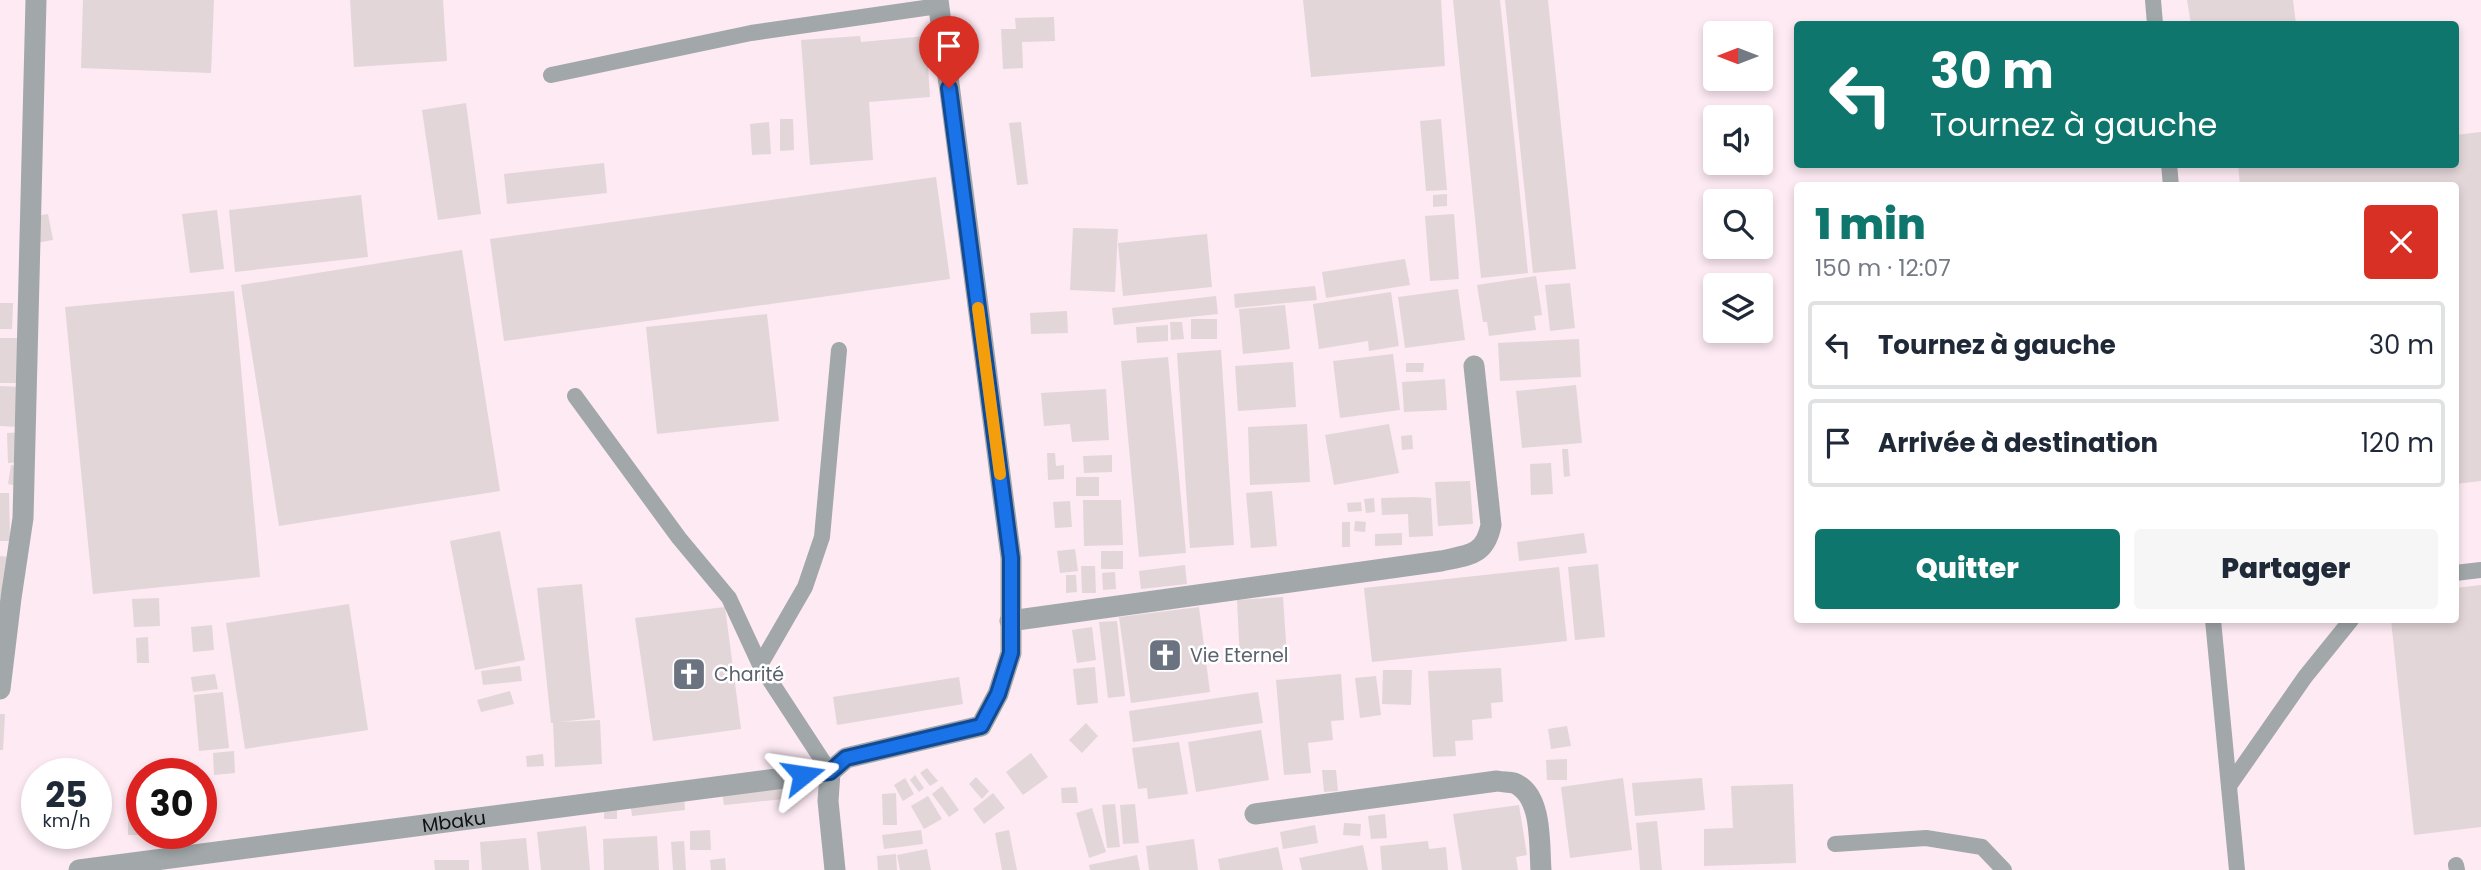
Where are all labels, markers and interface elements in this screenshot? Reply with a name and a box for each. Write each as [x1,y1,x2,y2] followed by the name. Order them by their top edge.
[919,16,979,88] pin
[1703,21,1773,91] north arrow
[1703,21,1773,343] map controls
[930,27,968,65] icon: arrive
[1930,37,2054,105] text: 30 m
[1815,49,1906,140] icon: left
[1930,102,2217,147] text: Tournez à gauche
[1703,105,1773,175] button: sound
[1703,189,1773,259] button: search
[1815,195,1926,254] text: 1 min
[2364,205,2438,279] button: close
[1815,252,1951,284] text: 150 m · 12:07
[1703,273,1773,343] button: layers
[1819,326,1857,364] icon: left
[1878,327,2116,363] text: Tournez à gauche
[2369,327,2434,363] text: 30 m
[1819,424,1857,462] icon: arrive
[1878,425,2158,461] text: Arrivée à destination
[2361,425,2434,461] text: 120 m
[1815,529,2120,609] button: Quitter
[2134,529,2438,609] button: Partager
[1146,636,1184,674] church icon: Vie Eternel
[1190,642,1289,669] place label: Vie Eternel
[670,655,708,693] church icon: Charité
[714,661,784,688] place label: Charité
[766,738,840,812] position arrow
[126,758,217,849] speed limit sign: 30
[45,770,88,819] text: 25
[420,804,487,839] street label: Mbaku
[43,808,90,833] text: km/h

